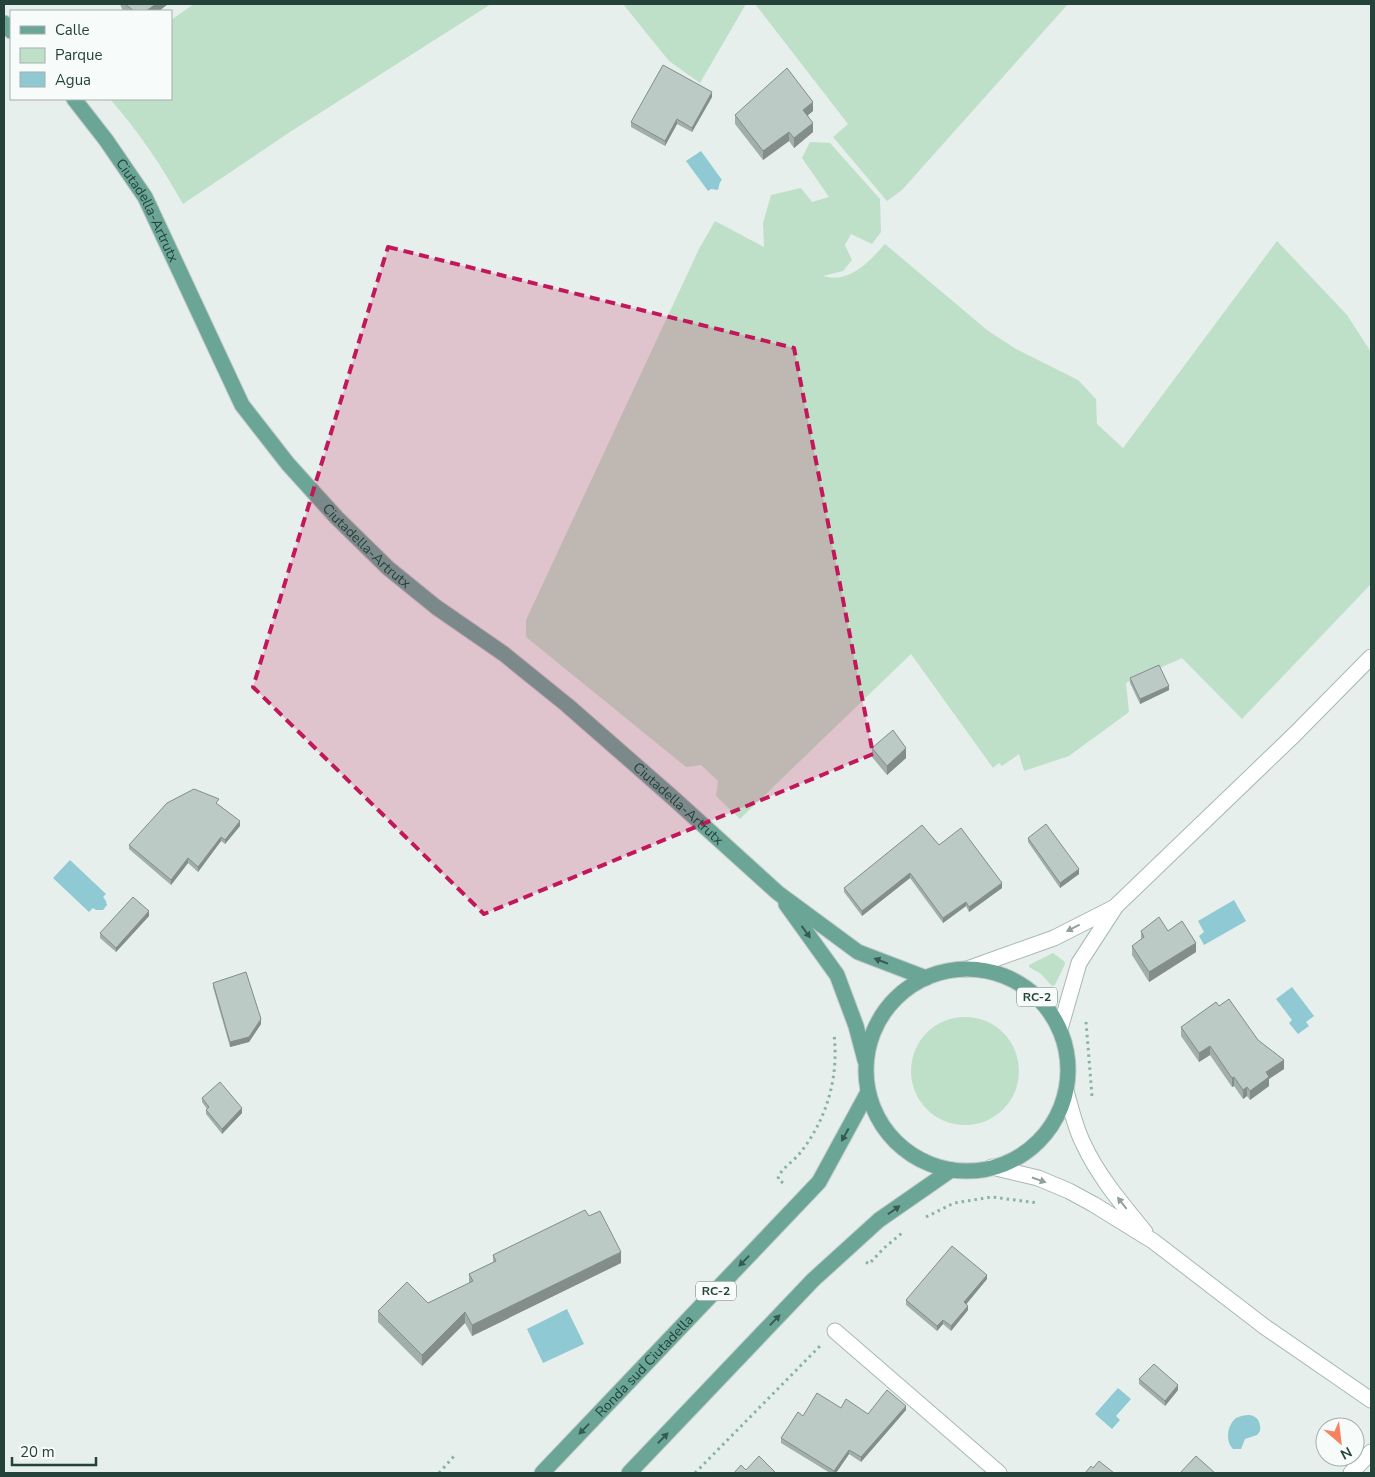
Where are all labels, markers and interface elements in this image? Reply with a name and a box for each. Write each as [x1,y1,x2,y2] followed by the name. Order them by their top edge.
[10,10,172,100] legend
[55,20,90,40] text: Calle
[55,45,103,65] text: Parque
[55,70,91,90] text: Agua
[112,155,184,266] street label: Ciutadella-Artrutx
[318,499,416,593] street label: Ciutadella-Artrutx
[629,758,728,849] street label: Ciutadella-Artrutx
[1066,924,1080,932] one-way arrow
[801,925,811,939] one-way arrow
[873,957,888,964] one-way arrow
[1017,988,1057,1006] road number: RC-2
[841,1128,849,1142] one-way arrow
[1032,1176,1047,1184] one-way arrow
[1116,1197,1127,1210] one-way arrow
[887,1205,901,1215] one-way arrow
[739,1255,751,1267] one-way arrow
[696,1282,736,1300] road number: RC-2
[591,1310,697,1421] street label: Ronda sud Ciutadella
[769,1314,781,1326] one-way arrow
[1315,1417,1365,1467] north arrow
[578,1423,590,1435] one-way arrow
[657,1432,669,1444] one-way arrow
[12,1434,96,1466] scale bar
[20,1442,55,1462] text: 20 m
[1337,1442,1355,1464] text: N

